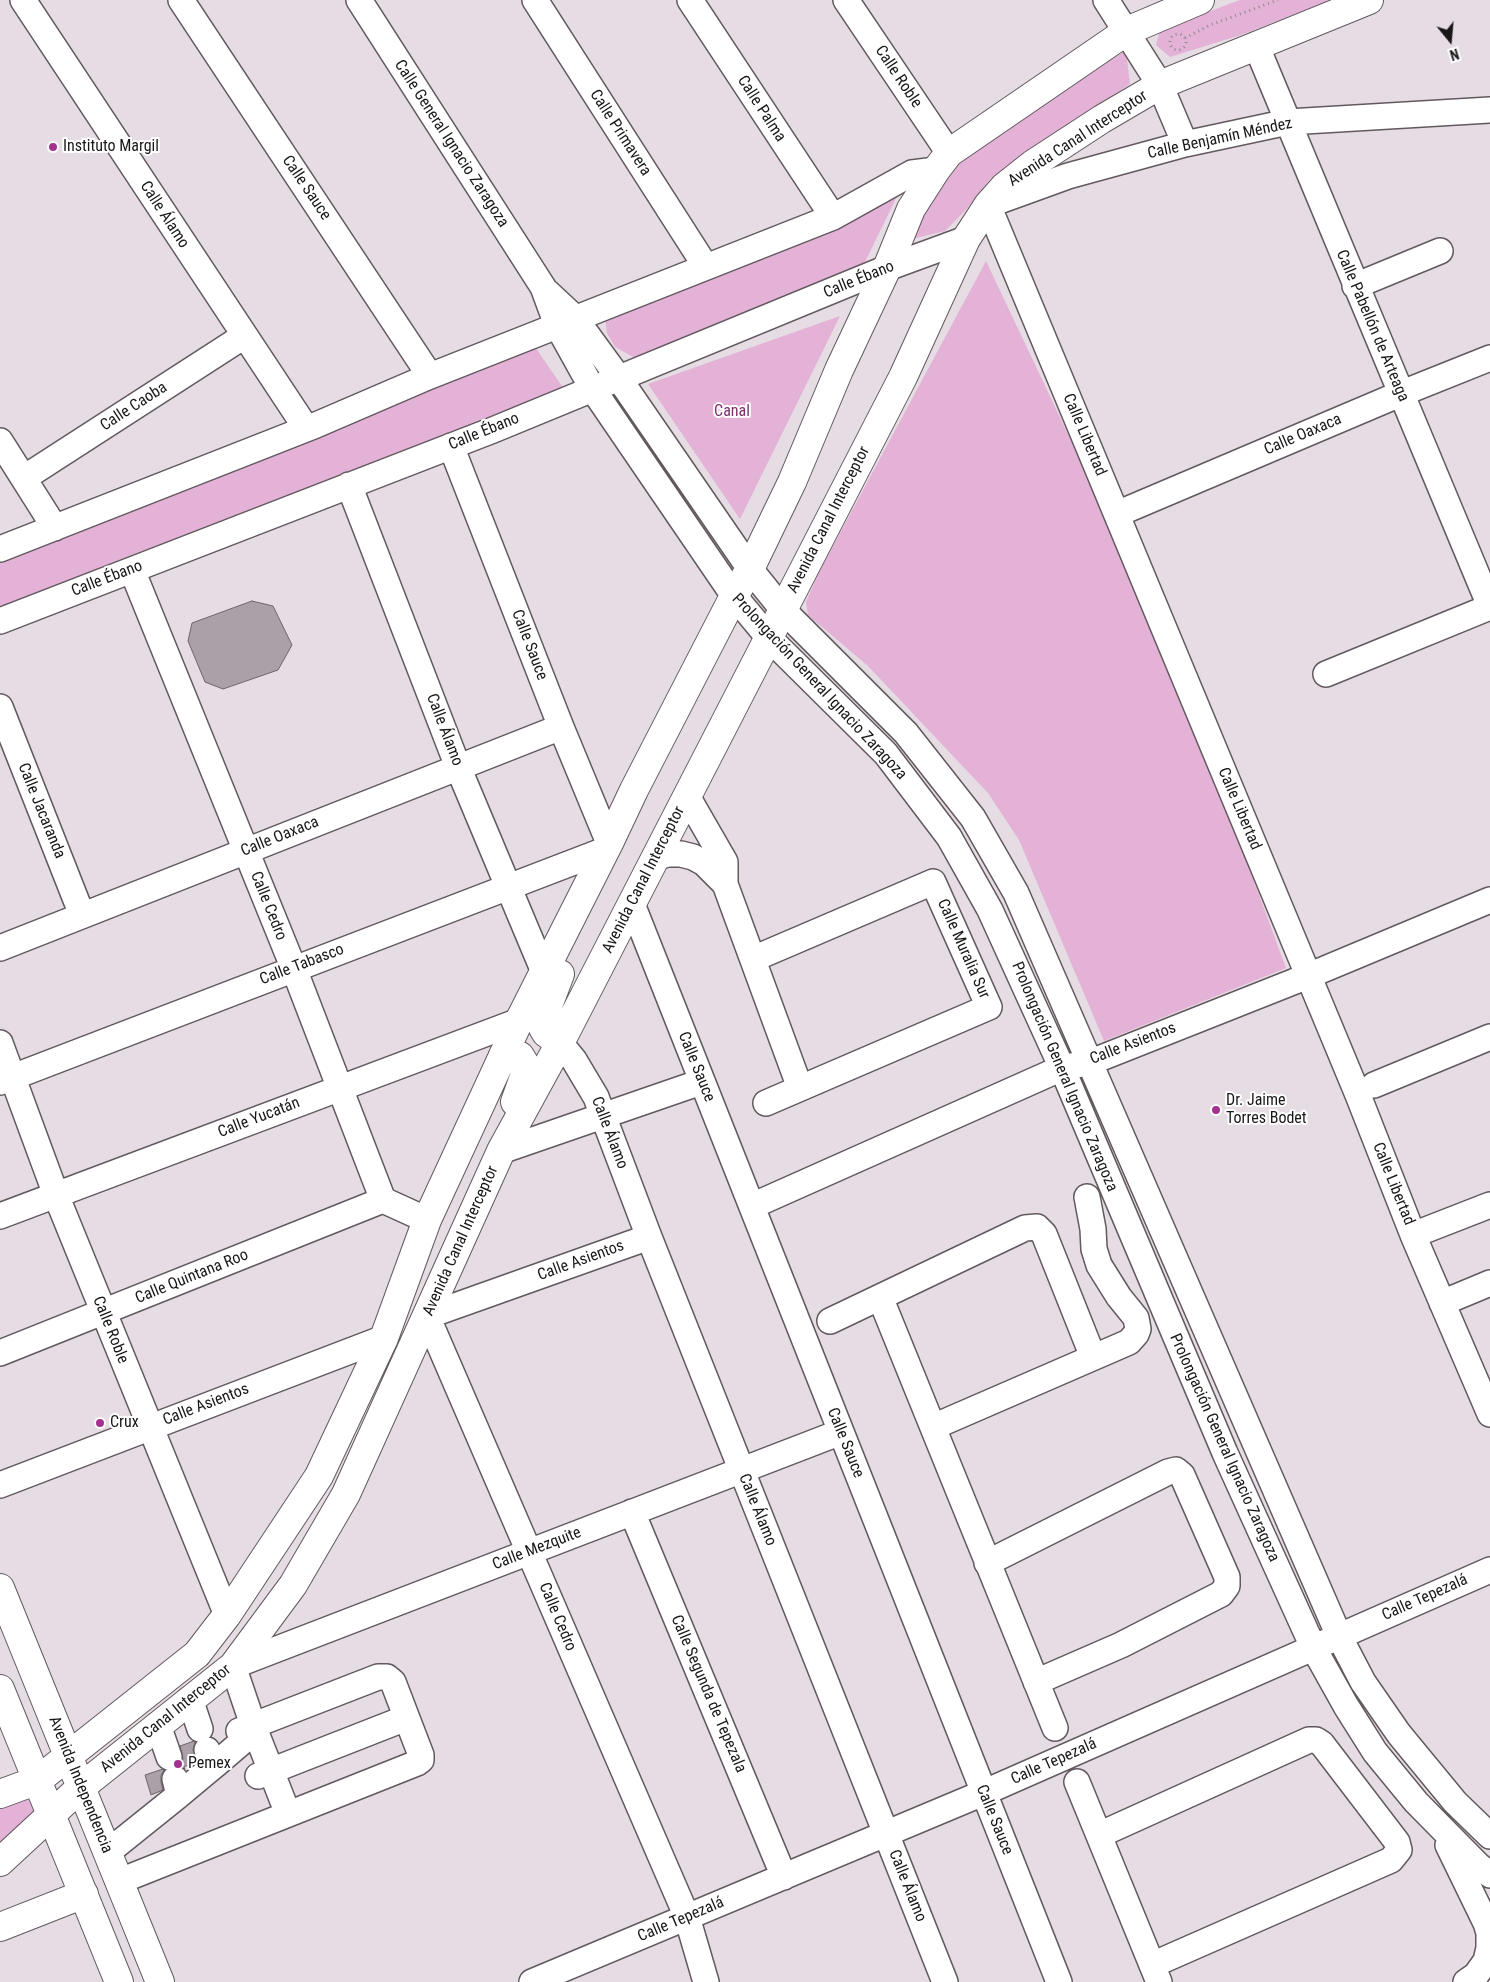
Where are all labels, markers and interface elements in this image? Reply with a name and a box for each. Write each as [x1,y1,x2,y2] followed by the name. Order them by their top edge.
[1425,15,1475,65] north arrow
[870,42,926,112] street label: Calle Roble
[1448,45,1461,63] text: N
[390,57,512,231] street label: Calle General Ignacio Zaragoza
[733,72,789,146] street label: Calle Palma
[585,86,655,180] street label: Calle Primavera
[1005,87,1151,191] street label: Avenida Canal Interceptor
[1146,114,1294,164] street label: Calle Benjamín Méndez
[63,137,159,157] place label: Instituto Margil
[47,141,59,153] marker: Instituto Margil
[277,152,335,224] street label: Calle Sauce
[135,178,193,252] street label: Calle Álamo
[1331,247,1413,405] street label: Calle Pabellón de Arteaga
[821,257,897,303] street label: Calle Ébano
[97,378,171,436] street label: Calle Caoba
[1058,391,1110,479] street label: Calle Libertad
[714,402,750,422] park label: Canal
[446,409,522,455] street label: Calle Ébano
[1261,410,1345,460] street label: Calle Oaxaca
[784,443,874,597] street label: Avenida Canal Interceptor
[69,557,145,601] street label: Calle Ébano
[728,590,910,784] street label: Prolongación General Ignacio Zaragoza
[507,607,551,683] street label: Calle Sauce
[421,691,467,769] street label: Calle Álamo
[13,760,69,862] street label: Calle Jacaranda
[1213,765,1265,853] street label: Calle Libertad
[599,803,689,957] street label: Avenida Canal Interceptor
[238,813,322,861] street label: Calle Oaxaca
[246,869,290,943] street label: Calle Cedro
[932,896,994,1002] street label: Calle Muralia Sur
[257,940,347,990] street label: Calle Tabasco
[1007,959,1121,1195] street label: Prolongación General Ignacio Zaragoza
[1087,1019,1179,1069] street label: Calle Asientos
[673,1029,719,1105] street label: Calle Sauce
[1226,1091,1307,1129] place label: Dr. Jaime Torres Bodet
[215,1094,303,1142] street label: Calle Yucatán
[586,1094,632,1172] street label: Calle Álamo
[1210,1104,1222,1116] marker: Dr. Jaime Torres Bodet
[1368,1140,1418,1228] street label: Calle Libertad
[419,1163,503,1319] street label: Avenida Canal Interceptor
[535,1236,627,1286] street label: Calle Asientos
[133,1246,251,1308] street label: Calle Quintana Roo
[88,1294,132,1366] street label: Calle Roble
[1165,1331,1283,1565] street label: Prolongación General Ignacio Zaragoza
[160,1380,252,1430] street label: Calle Asientos
[822,1405,868,1481] street label: Calle Sauce
[110,1413,139,1433] place label: Crux
[94,1417,106,1429] marker: Crux
[734,1471,780,1549] street label: Calle Álamo
[490,1523,584,1575] street label: Calle Mezquite
[1379,1571,1471,1625] street label: Calle Tepezalá
[534,1580,580,1654] street label: Calle Cedro
[666,1612,750,1776] street label: Calle Segunda de Tepezala
[97,1660,235,1778] street label: Avenida Canal Interceptor
[44,1714,116,1856] street label: Avenida Independencia
[1008,1735,1100,1789] street label: Calle Tepezalá
[188,1754,231,1774] place label: Pemex
[172,1758,184,1770] marker: Pemex
[971,1782,1017,1858] street label: Calle Sauce
[884,1847,930,1925] street label: Calle Álamo
[635,1893,727,1947] street label: Calle Tepezalá

